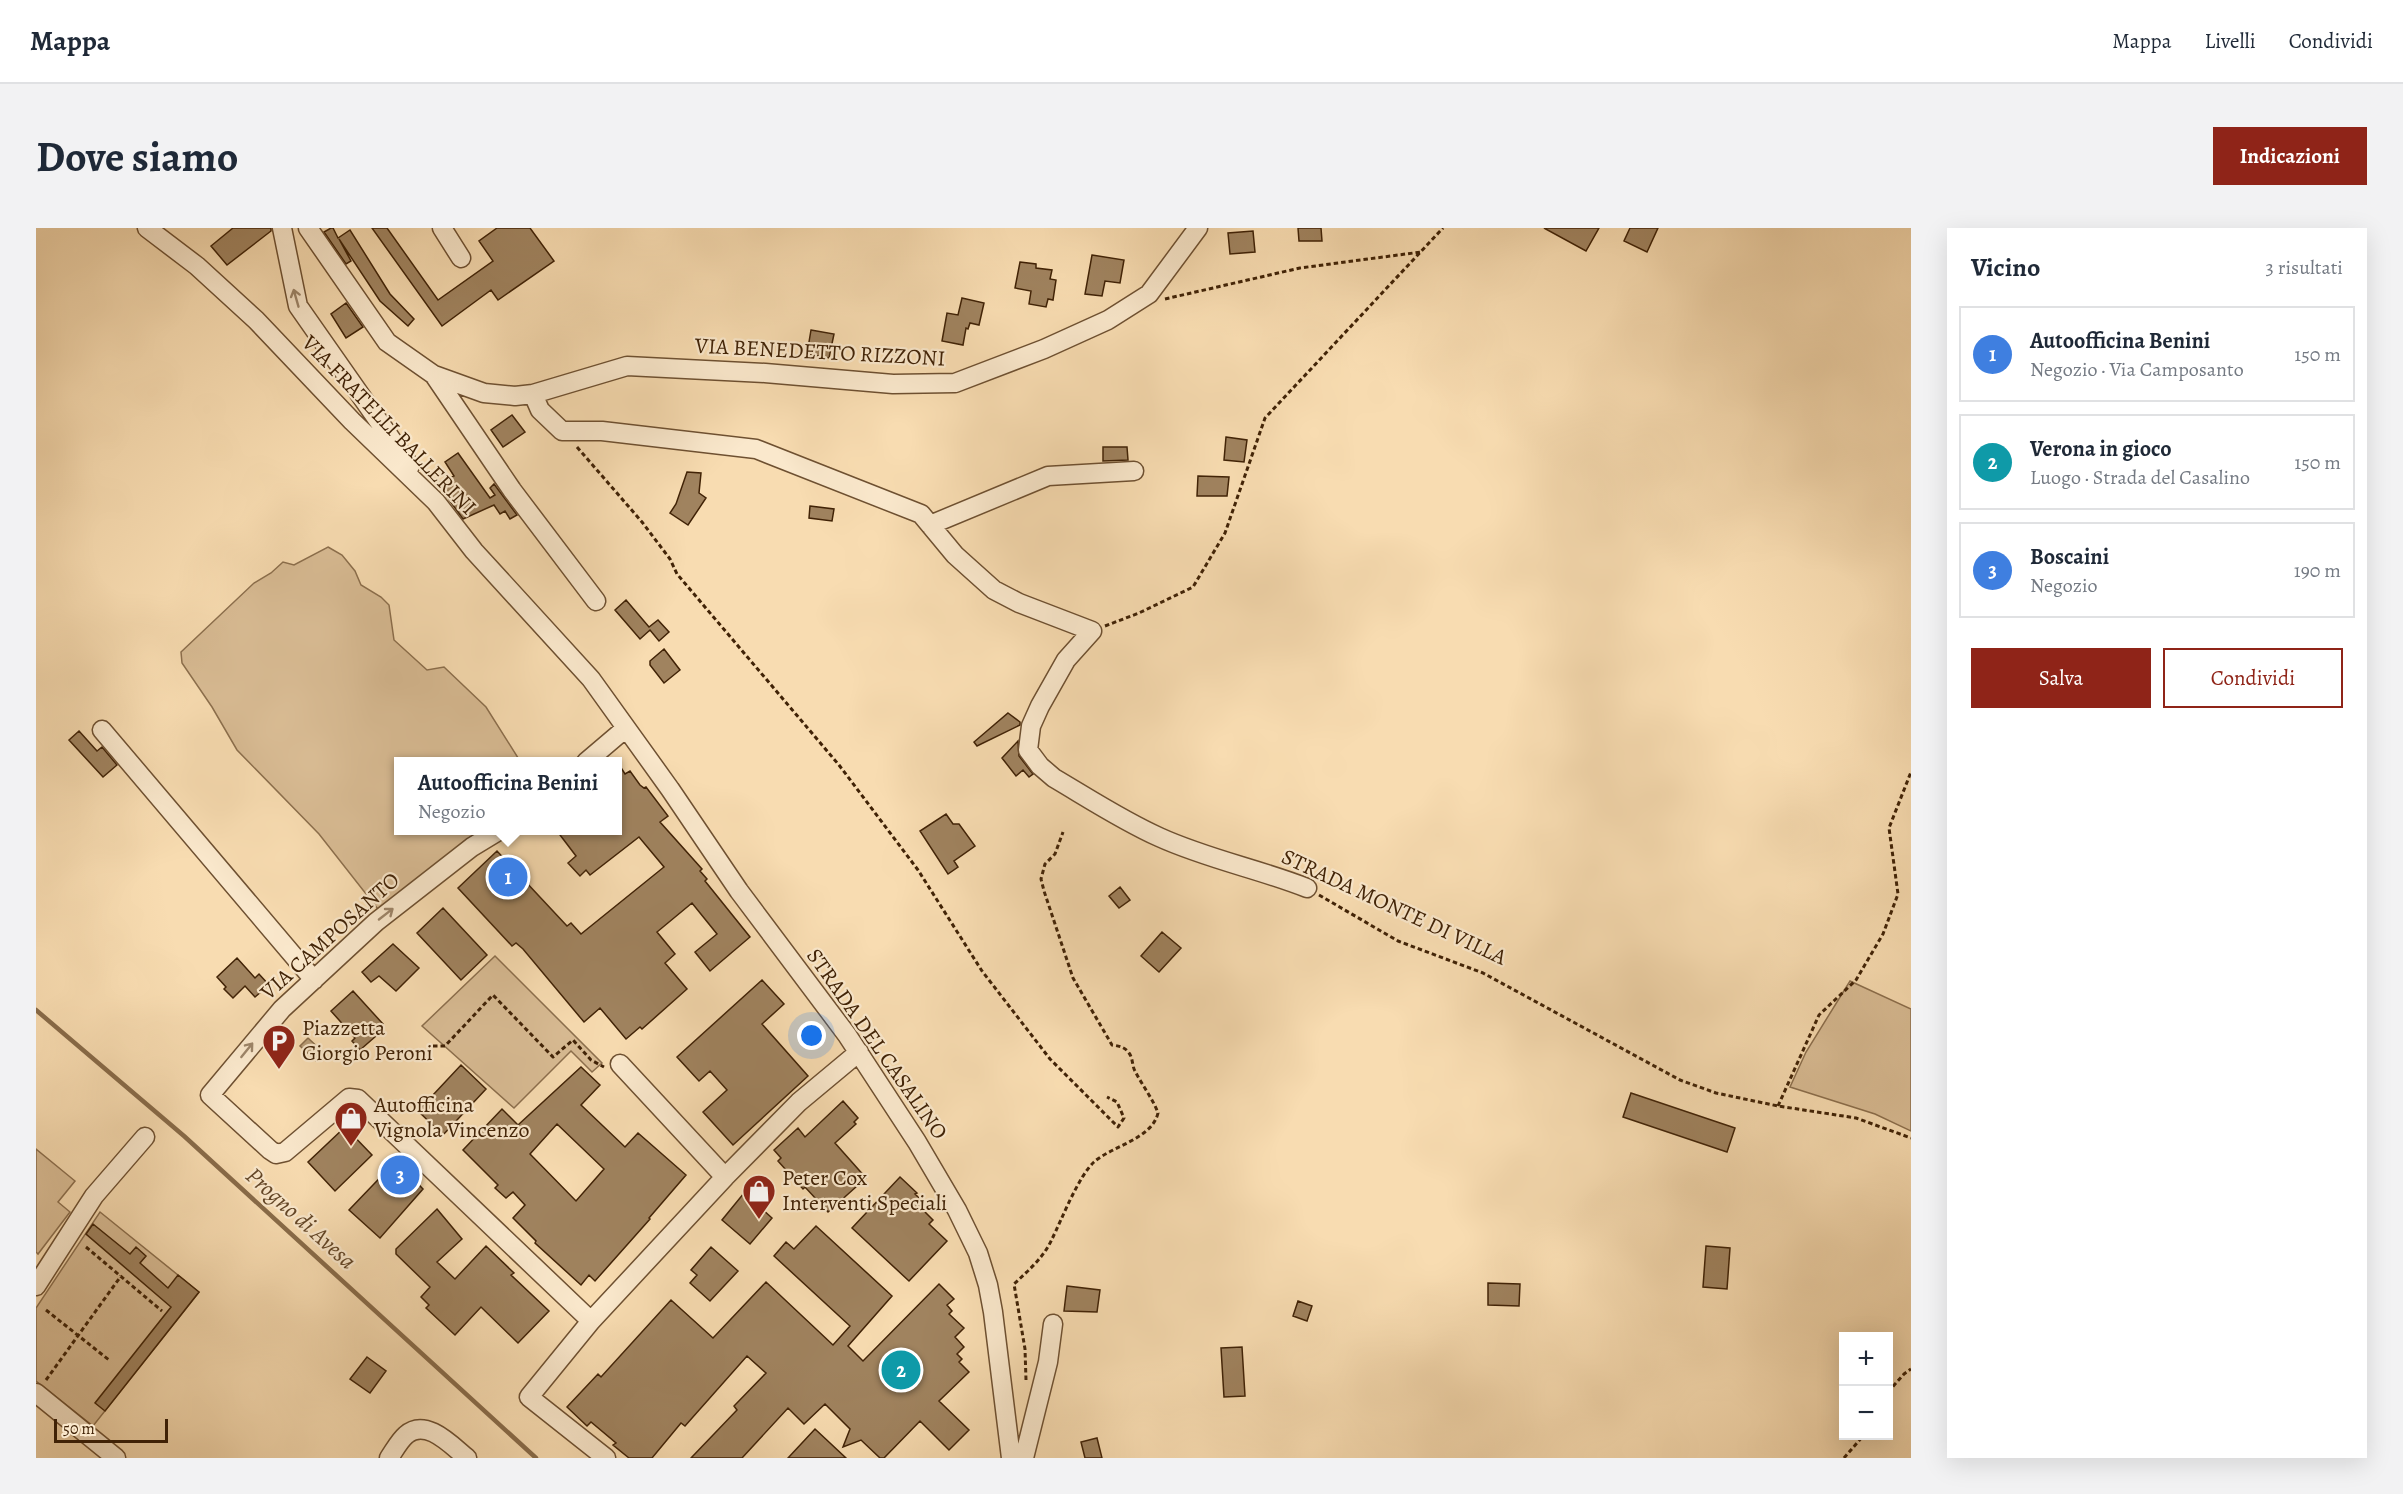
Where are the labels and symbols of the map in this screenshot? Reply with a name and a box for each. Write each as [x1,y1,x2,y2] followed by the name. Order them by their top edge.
[290,289,301,308] one-way arrow
[294,328,483,522] street label: VIA FRATELLI BALLERINI
[693,330,946,374] street label: VIA BENEDETTO RIZZONI
[1277,842,1512,973] street label: STRADA MONTE DI VILLA
[488,854,528,900] pin: 1
[253,865,406,1007] street label: VIA CAMPOSANTO
[378,907,394,920] one-way arrow
[800,942,954,1146] street label: STRADA DEL CASALINO
[302,1013,433,1068] place label: Piazzetta Giorgio Peroni
[797,1021,826,1050] your location
[261,1023,297,1070] parking icon: Piazzetta Giorgio Peroni
[240,1043,254,1058] one-way arrow
[373,1090,530,1145] place label: Autofficina Vignola Vincenzo
[333,1100,369,1147] shop icon: Autofficina Vignola Vincenzo
[380,1152,420,1198] pin: 3
[239,1160,363,1276] water label: Progno di Avesa
[782,1163,947,1218] place label: Peter Cox Interventi Speciali
[741,1173,777,1220] shop icon: Peter Cox Interventi Speciali
[882,1348,920,1392] pin: 2
[54,1416,168,1444] scale bar

